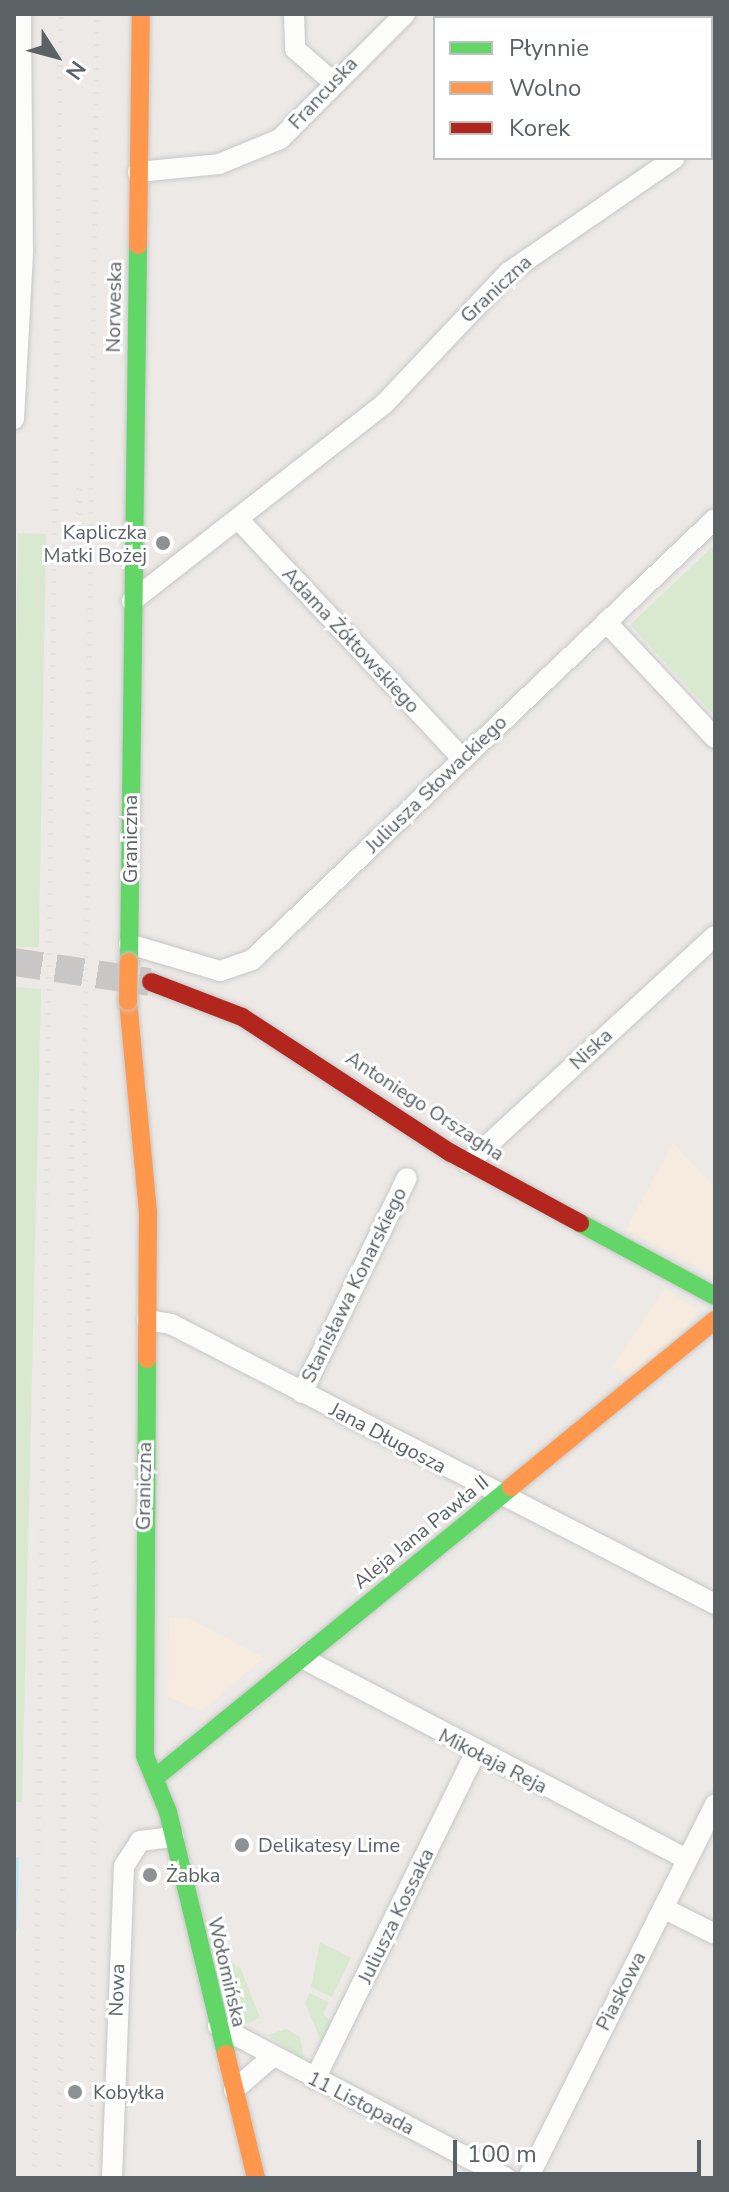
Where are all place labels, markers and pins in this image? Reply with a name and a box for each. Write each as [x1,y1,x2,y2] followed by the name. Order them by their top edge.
[44,520,147,567] place label: Kapliczka Matki Bożej
[154,534,172,552] marker: Kapliczka Matki Bożej
[258,1833,400,1857] place label: Delikatesy Lime
[233,1836,251,1854] marker: Delikatesy Lime
[166,1863,220,1887] place label: Żabka
[141,1866,159,1884] marker: Żabka
[93,2080,165,2104] place label: Kobyłka
[64,2081,86,2103] marker: Kobyłka

